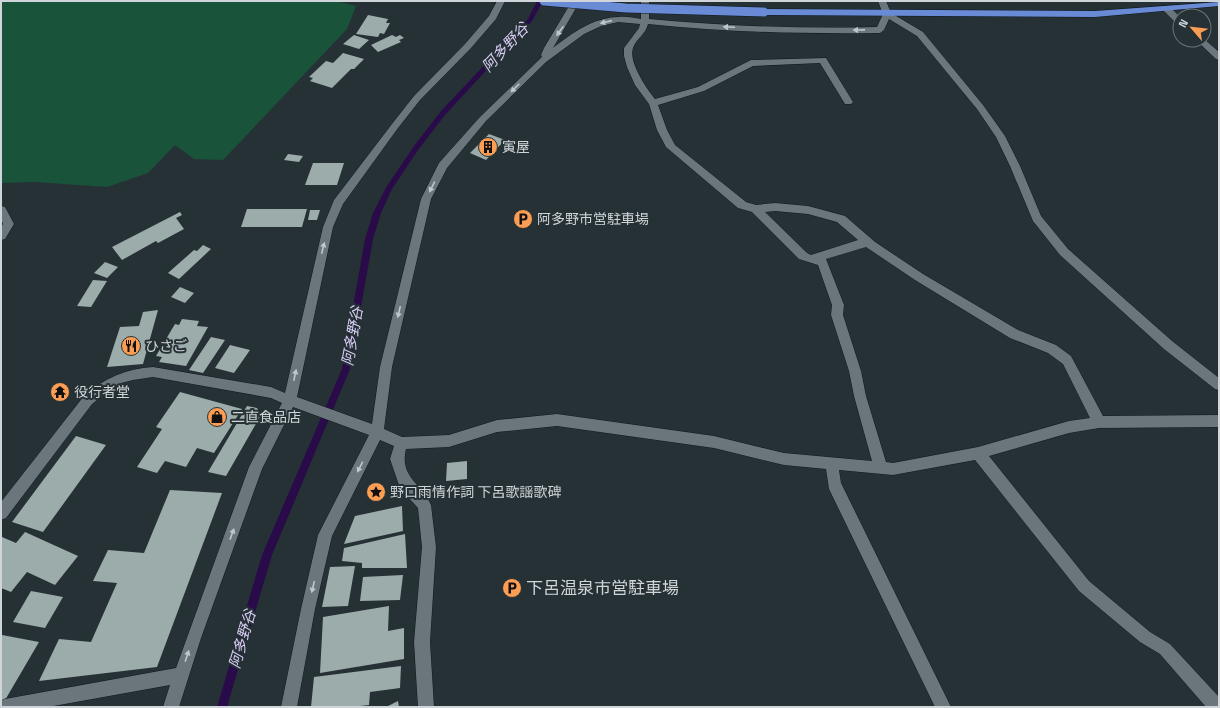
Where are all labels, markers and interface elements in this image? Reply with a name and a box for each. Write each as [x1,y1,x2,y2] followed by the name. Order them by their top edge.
[1172,8,1212,48] north arrow
[478,17,534,75] water label: 阿多野谷
[1175,17,1191,30] text: N
[600,19,612,25] one-way arrow
[723,23,735,30] one-way arrow
[556,25,564,36] one-way arrow
[852,27,865,33] one-way arrow
[510,83,520,92] one-way arrow
[477,136,499,158] building icon: 寅屋
[502,138,530,156] place label: 寅屋
[429,181,435,193] one-way arrow
[512,208,534,230] parking icon: 阿多野市営駐車場
[537,210,649,228] place label: 阿多野市営駐車場
[321,242,327,254] one-way arrow
[337,303,367,367] water label: 阿多野谷
[395,306,401,318] one-way arrow
[120,335,142,357] restaurant icon: ひさご
[145,337,187,355] place label: ひさご
[293,369,299,381] one-way arrow
[49,381,71,403] temple icon: 役行者堂
[74,383,130,401] place label: 役行者堂
[206,406,228,428] shop icon: 二直食品店
[231,408,301,426] place label: 二直食品店
[357,461,363,473] one-way arrow
[365,481,387,503] place icon: 野口雨情作詞 下呂歌謡歌碑
[390,483,562,501] place label: 野口雨情作詞 下呂歌謡歌碑
[229,528,235,540] one-way arrow
[501,577,523,599] parking icon: 下呂温泉市営駐車場
[526,577,679,599] place label: 下呂温泉市営駐車場
[310,581,316,593] one-way arrow
[225,606,260,670] water label: 阿多野谷
[184,650,190,662] one-way arrow

